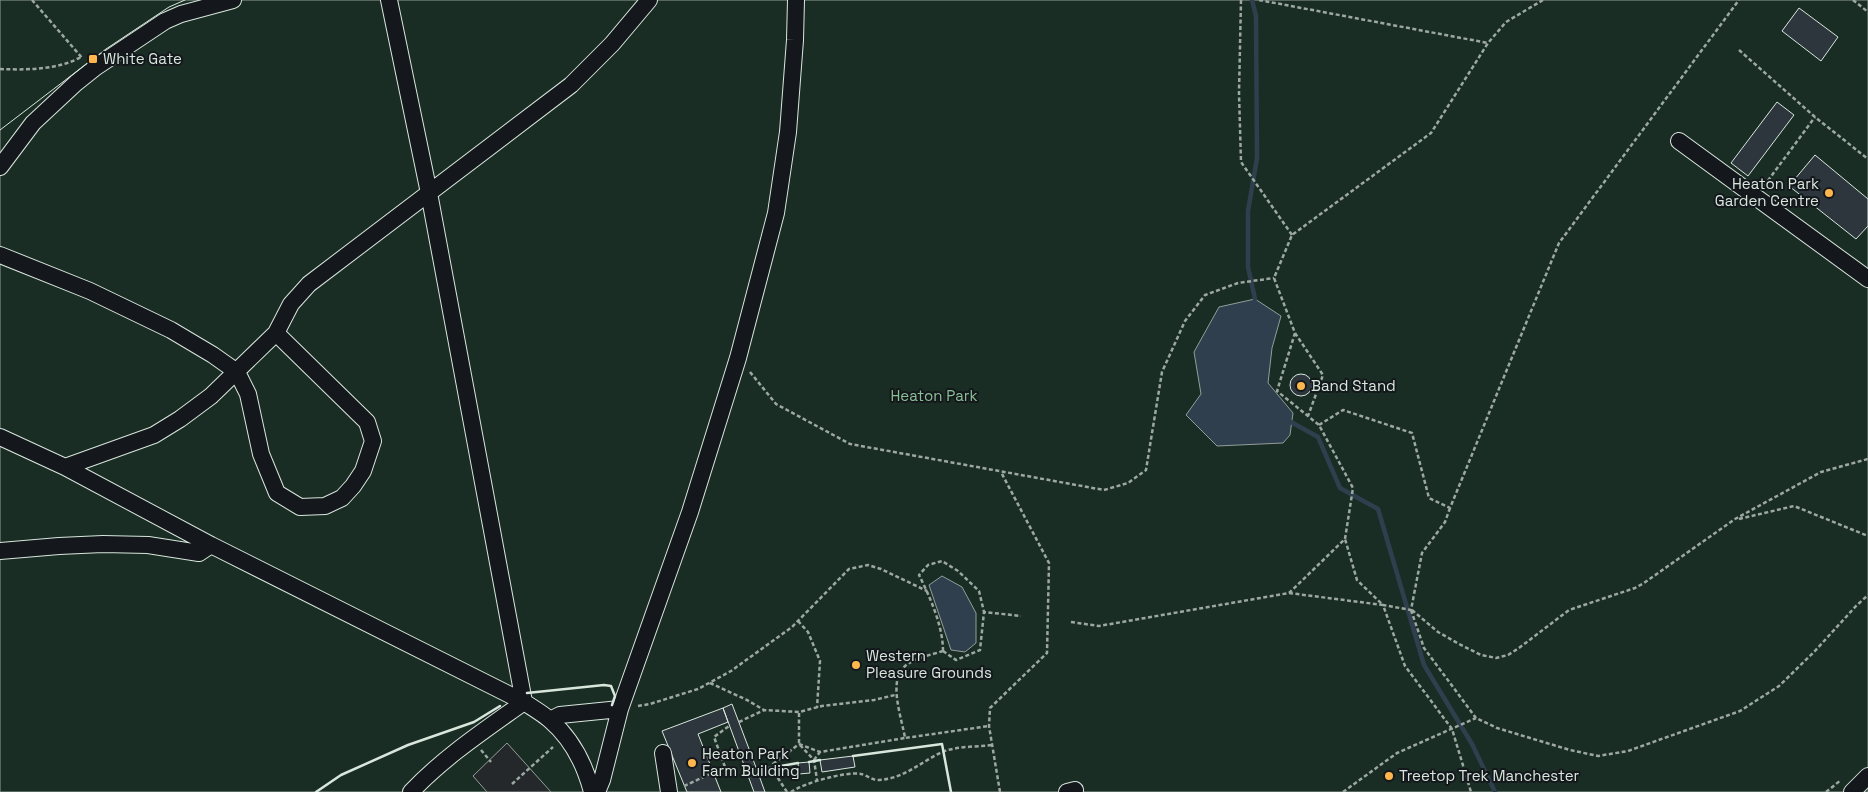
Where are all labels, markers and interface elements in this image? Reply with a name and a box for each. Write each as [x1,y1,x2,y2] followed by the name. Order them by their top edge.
[103,49,182,68] place label: White Gate
[87,53,99,65] marker: White Gate
[1715,174,1819,210] place label: Heaton Park Garden Centre
[1823,187,1835,199] marker: Heaton Park Garden Centre
[1311,376,1396,395] place label: Band Stand
[1295,380,1307,392] marker: Band Stand
[890,386,978,405] park label: Heaton Park
[866,646,992,682] place label: Western Pleasure Grounds
[850,659,862,671] marker: Western Pleasure Grounds
[702,744,800,780] place label: Heaton Park Farm Building
[686,757,698,769] marker: Heaton Park Farm Building
[1399,766,1580,785] place label: Treetop Trek Manchester
[1383,770,1395,782] marker: Treetop Trek Manchester

